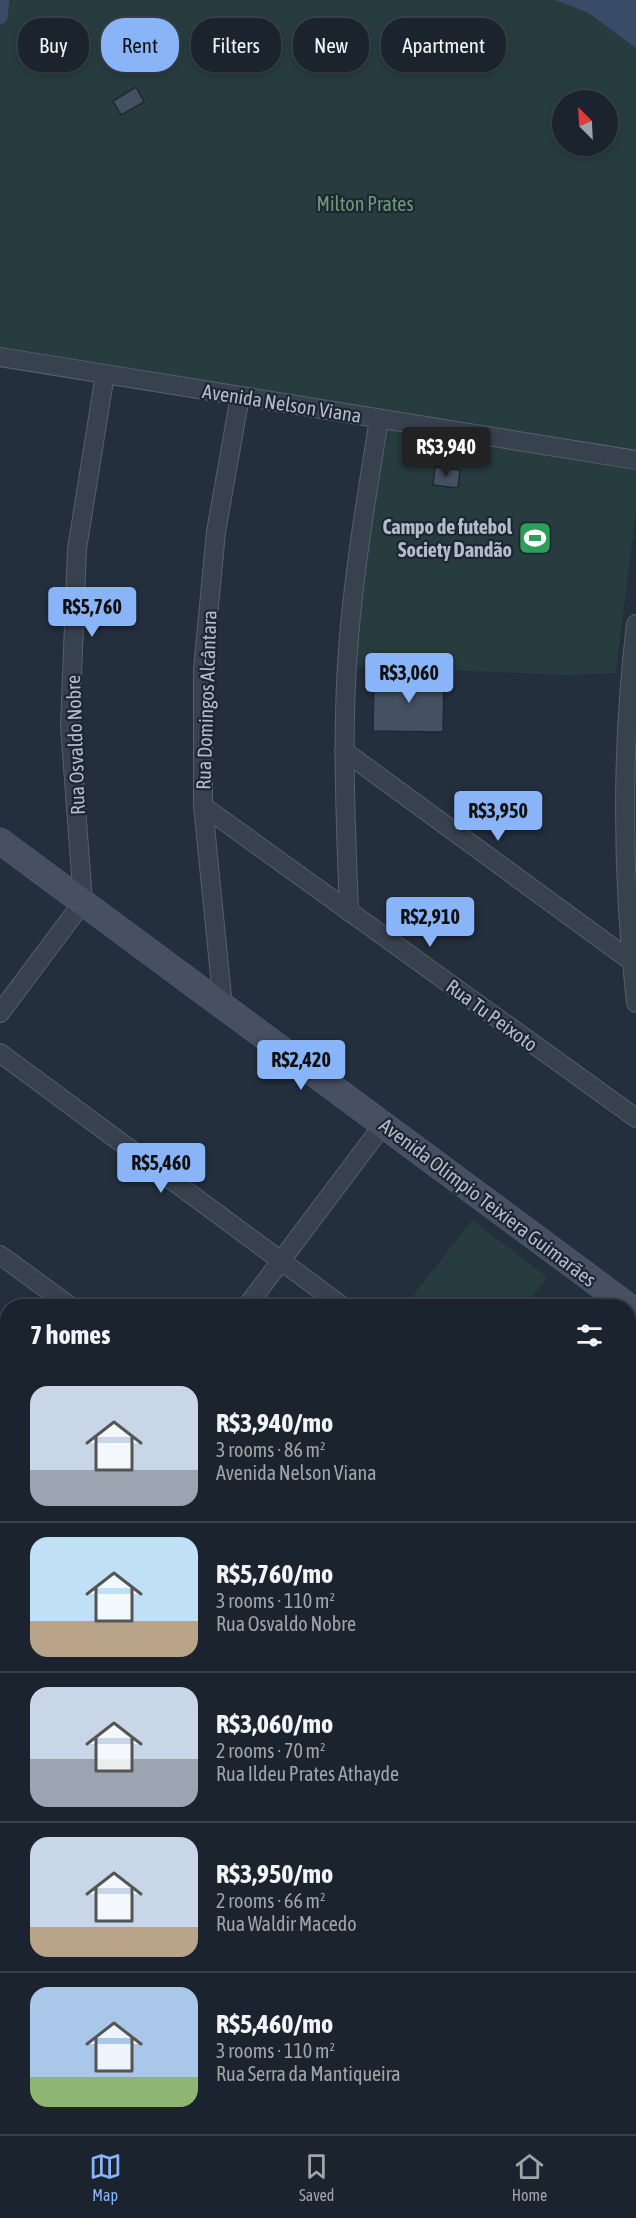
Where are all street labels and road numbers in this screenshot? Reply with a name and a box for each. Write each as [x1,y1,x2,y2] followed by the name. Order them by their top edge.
[201,379,363,427] street label: Avenida Nelson Viana
[191,610,221,790] street label: Rua Domingos Alcântara
[61,675,89,815] street label: Rua Osvaldo Nobre
[442,974,542,1056] street label: Rua Tu Peixoto
[375,1113,601,1291] street label: Avenida Olímpio Teixiera Guimarães

